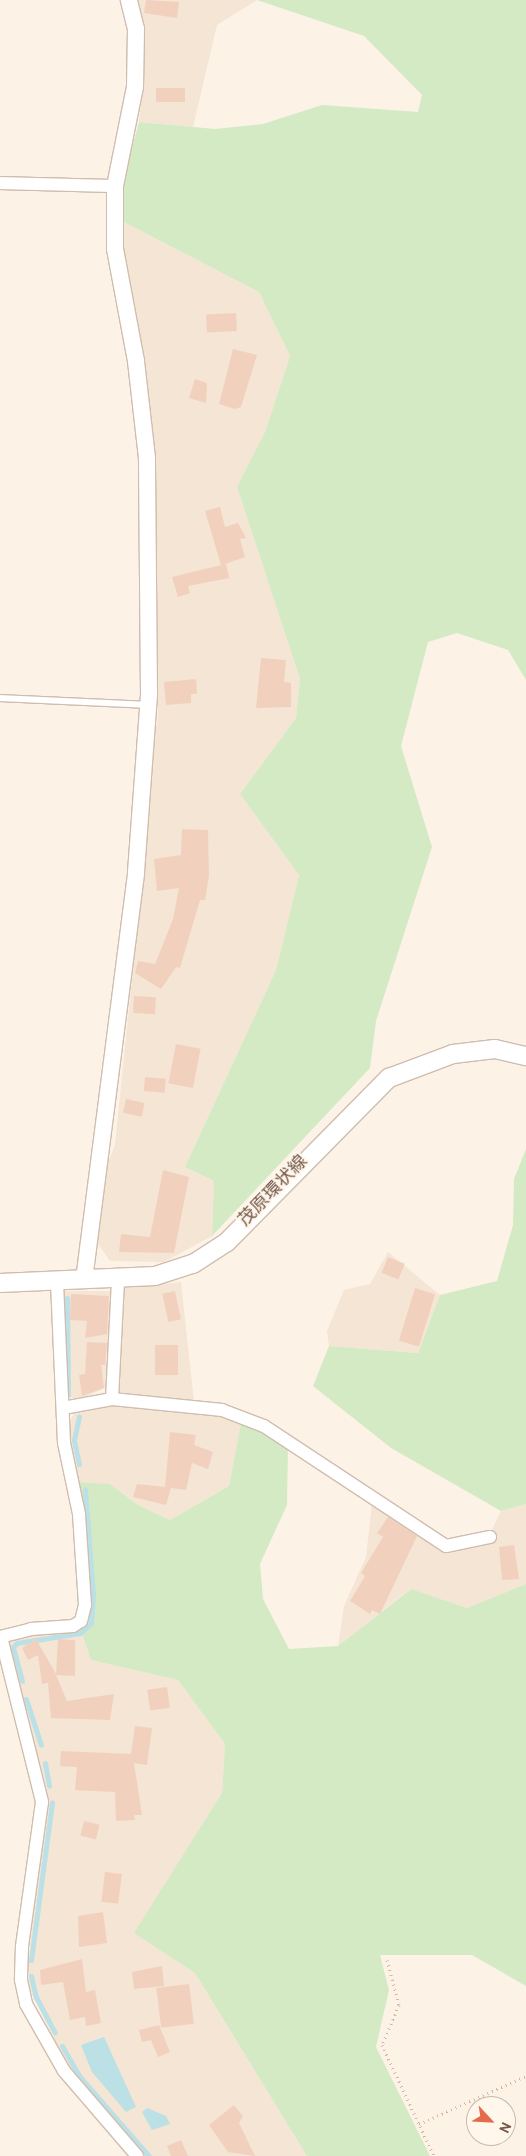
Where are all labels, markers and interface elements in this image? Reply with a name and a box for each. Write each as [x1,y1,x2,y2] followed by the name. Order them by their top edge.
[235,1152,313,1232] street label: 茂原環状線
[466,2096,516,2146] north arrow
[494,2119,514,2135] text: N

